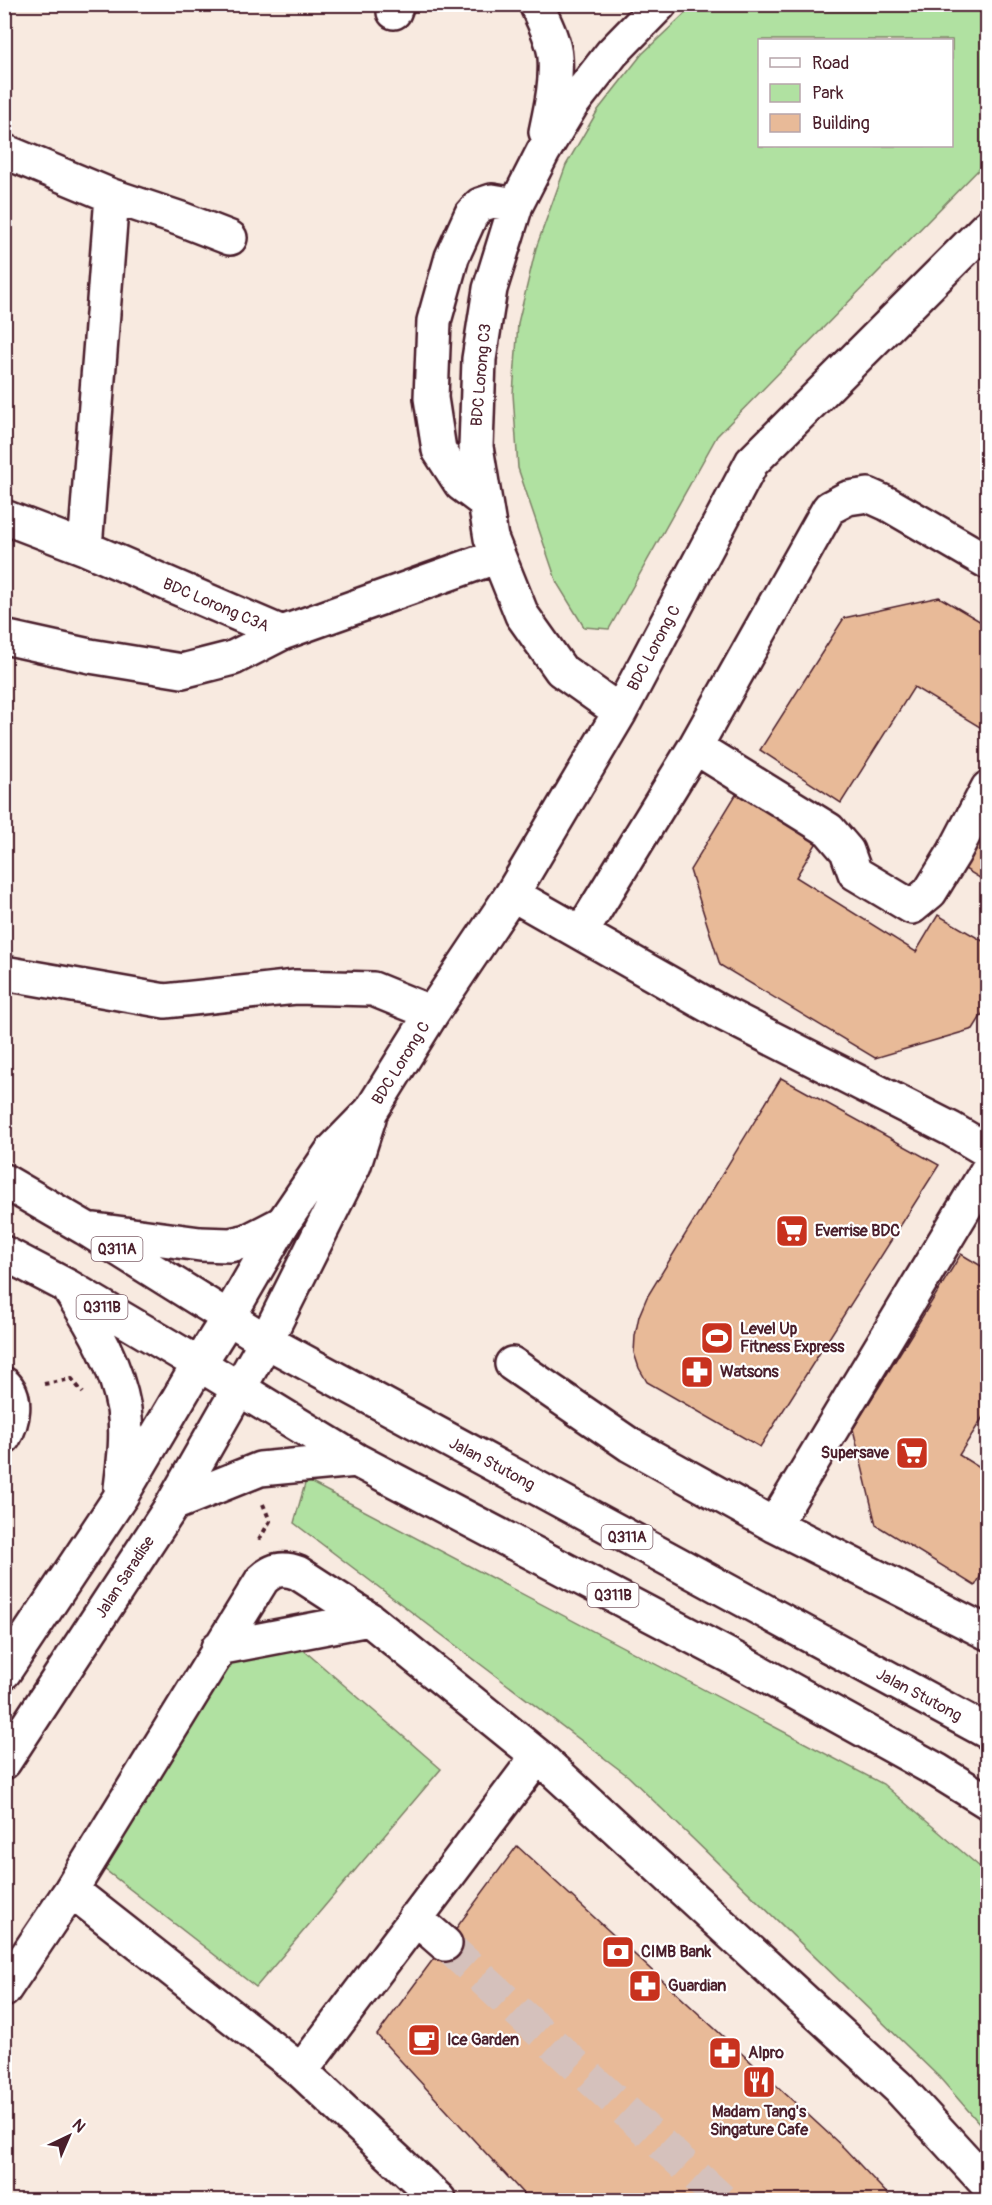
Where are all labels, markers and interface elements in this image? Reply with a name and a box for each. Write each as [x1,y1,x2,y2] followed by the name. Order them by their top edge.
[758,39,953,147] legend
[812,52,849,75] text: Road
[812,82,844,105] text: Park
[812,112,870,135] text: Building
[467,323,495,427] street label: BDC Lorong C3
[160,574,272,636] street label: BDC Lorong C3A
[623,602,685,694] street label: BDC Lorong C
[368,1018,435,1108] street label: BDC Lorong C
[774,1213,810,1249] supermarket icon: Everrise BDC
[815,1221,900,1241] place label: Everrise BDC
[92,1237,142,1261] road number: Q311A
[76,1295,128,1319] road number: Q311B
[740,1319,845,1357] place label: Level Up Fitness Express
[699,1320,735,1356] sports icon: Level Up Fitness Express
[679,1354,715,1390] pharmacy icon: Watsons
[720,1362,779,1382] place label: Watsons
[446,1433,538,1495] street label: Jalan Stutong
[894,1435,930,1471] supermarket icon: Supersave
[821,1443,890,1463] place label: Supersave
[602,1525,652,1549] road number: Q311A
[91,1532,159,1622] street label: Jalan Saradise
[588,1583,638,1607] road number: Q311B
[873,1664,965,1726] street label: Jalan Stutong
[600,1934,636,1970] bank icon: CIMB Bank
[641,1942,712,1962] place label: CIMB Bank
[627,1968,663,2004] pharmacy icon: Guardian
[668,1976,726,1996] place label: Guardian
[406,2022,442,2058] cafe icon: Ice Garden
[447,2030,519,2050] place label: Ice Garden
[707,2035,743,2071] pharmacy icon: Alpro
[748,2043,784,2063] place label: Alpro
[741,2064,777,2100] restaurant icon: Madam Tang's Singature Cafe
[710,2102,809,2140] place label: Madam Tang's Singature Cafe
[39,2106,99,2166] north arrow
[68,2115,90,2137] text: N

